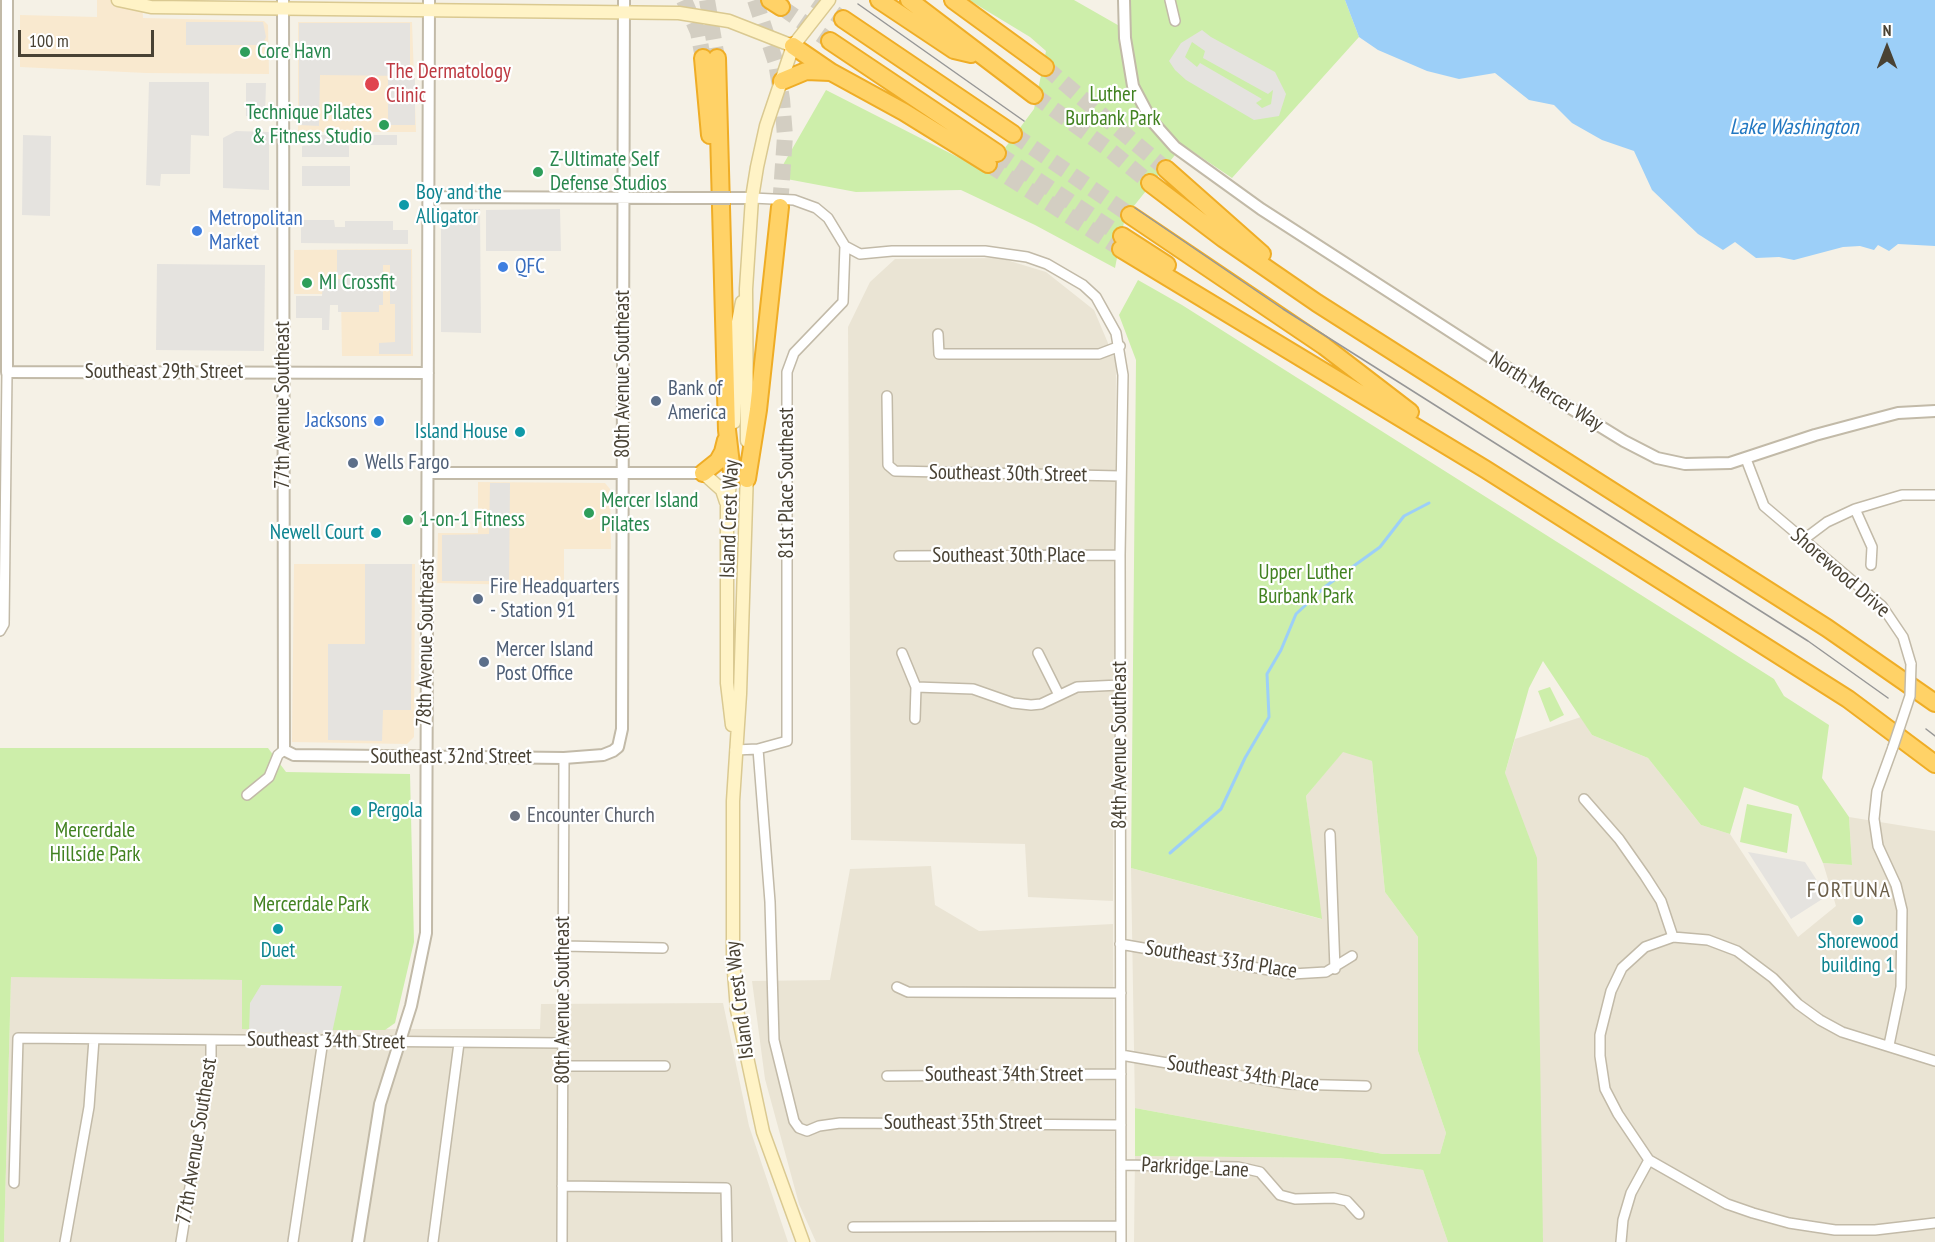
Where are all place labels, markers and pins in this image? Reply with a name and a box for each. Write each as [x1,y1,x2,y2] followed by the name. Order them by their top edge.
[257,39,331,65] place label: Core Havn
[238,45,252,59] marker: Core Havn
[386,59,511,109] place label: The Dermatology Clinic
[363,75,381,93] marker: The Dermatology Clinic
[246,100,372,150] place label: Technique Pilates & Fitness Studio
[377,118,391,132] marker: Technique Pilates & Fitness Studio
[550,147,667,197] place label: Z-Ultimate Self Defense Studios
[531,165,545,179] marker: Z-Ultimate Self Defense Studios
[416,180,502,230] place label: Boy and the Alligator
[397,198,411,212] marker: Boy and the Alligator
[209,206,303,256] place label: Metropolitan Market
[190,224,204,238] marker: Metropolitan Market
[515,254,545,280] place label: QFC
[496,260,510,274] marker: QFC
[319,270,395,296] place label: MI Crossfit
[300,276,314,290] marker: MI Crossfit
[668,376,726,426] place label: Bank of America
[649,394,663,408] marker: Bank of America
[305,408,367,434] place label: Jacksons
[372,414,386,428] marker: Jacksons
[415,419,508,445] place label: Island House
[513,425,527,439] marker: Island House
[365,450,449,476] place label: Wells Fargo
[346,456,360,470] marker: Wells Fargo
[601,488,698,538] place label: Mercer Island Pilates
[582,506,596,520] marker: Mercer Island Pilates
[420,507,525,533] place label: 1-on-1 Fitness
[401,513,415,527] marker: 1-on-1 Fitness
[270,520,364,546] place label: Newell Court
[369,526,383,540] marker: Newell Court
[490,574,620,624] place label: Fire Headquarters - Station 91
[471,592,485,606] marker: Fire Headquarters - Station 91
[496,637,593,687] place label: Mercer Island Post Office
[477,655,491,669] marker: Mercer Island Post Office
[368,798,423,824] place label: Pergola
[527,803,655,829] place label: Encounter Church
[349,804,363,818] marker: Pergola
[508,809,522,823] marker: Encounter Church
[1851,913,1865,927] marker: Shorewood building 1
[271,922,285,936] marker: Duet
[1818,929,1898,979] place label: Shorewood building 1
[261,938,295,964] place label: Duet

